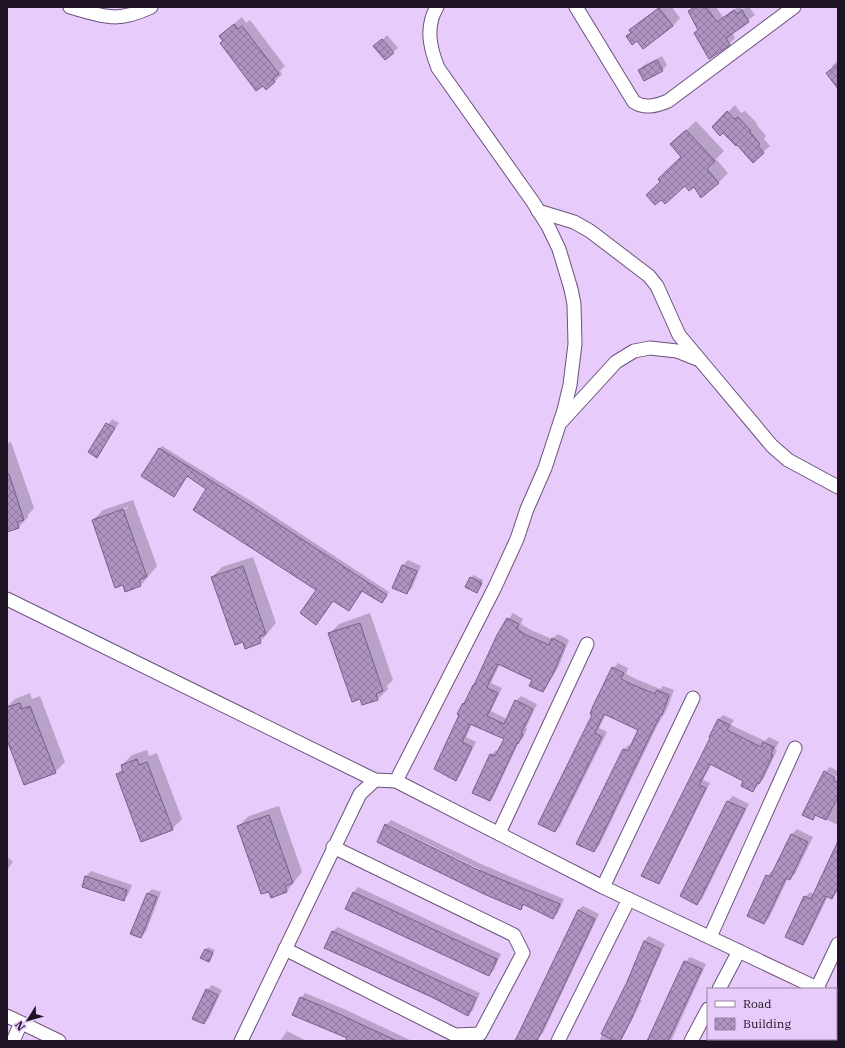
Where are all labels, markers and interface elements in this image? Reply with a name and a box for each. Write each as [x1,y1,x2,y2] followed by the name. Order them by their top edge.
[707,988,837,1040] legend
[743,996,772,1011] text: Road
[8,1000,48,1040] north arrow
[743,1016,791,1031] text: Building
[12,1018,28,1034] text: N

